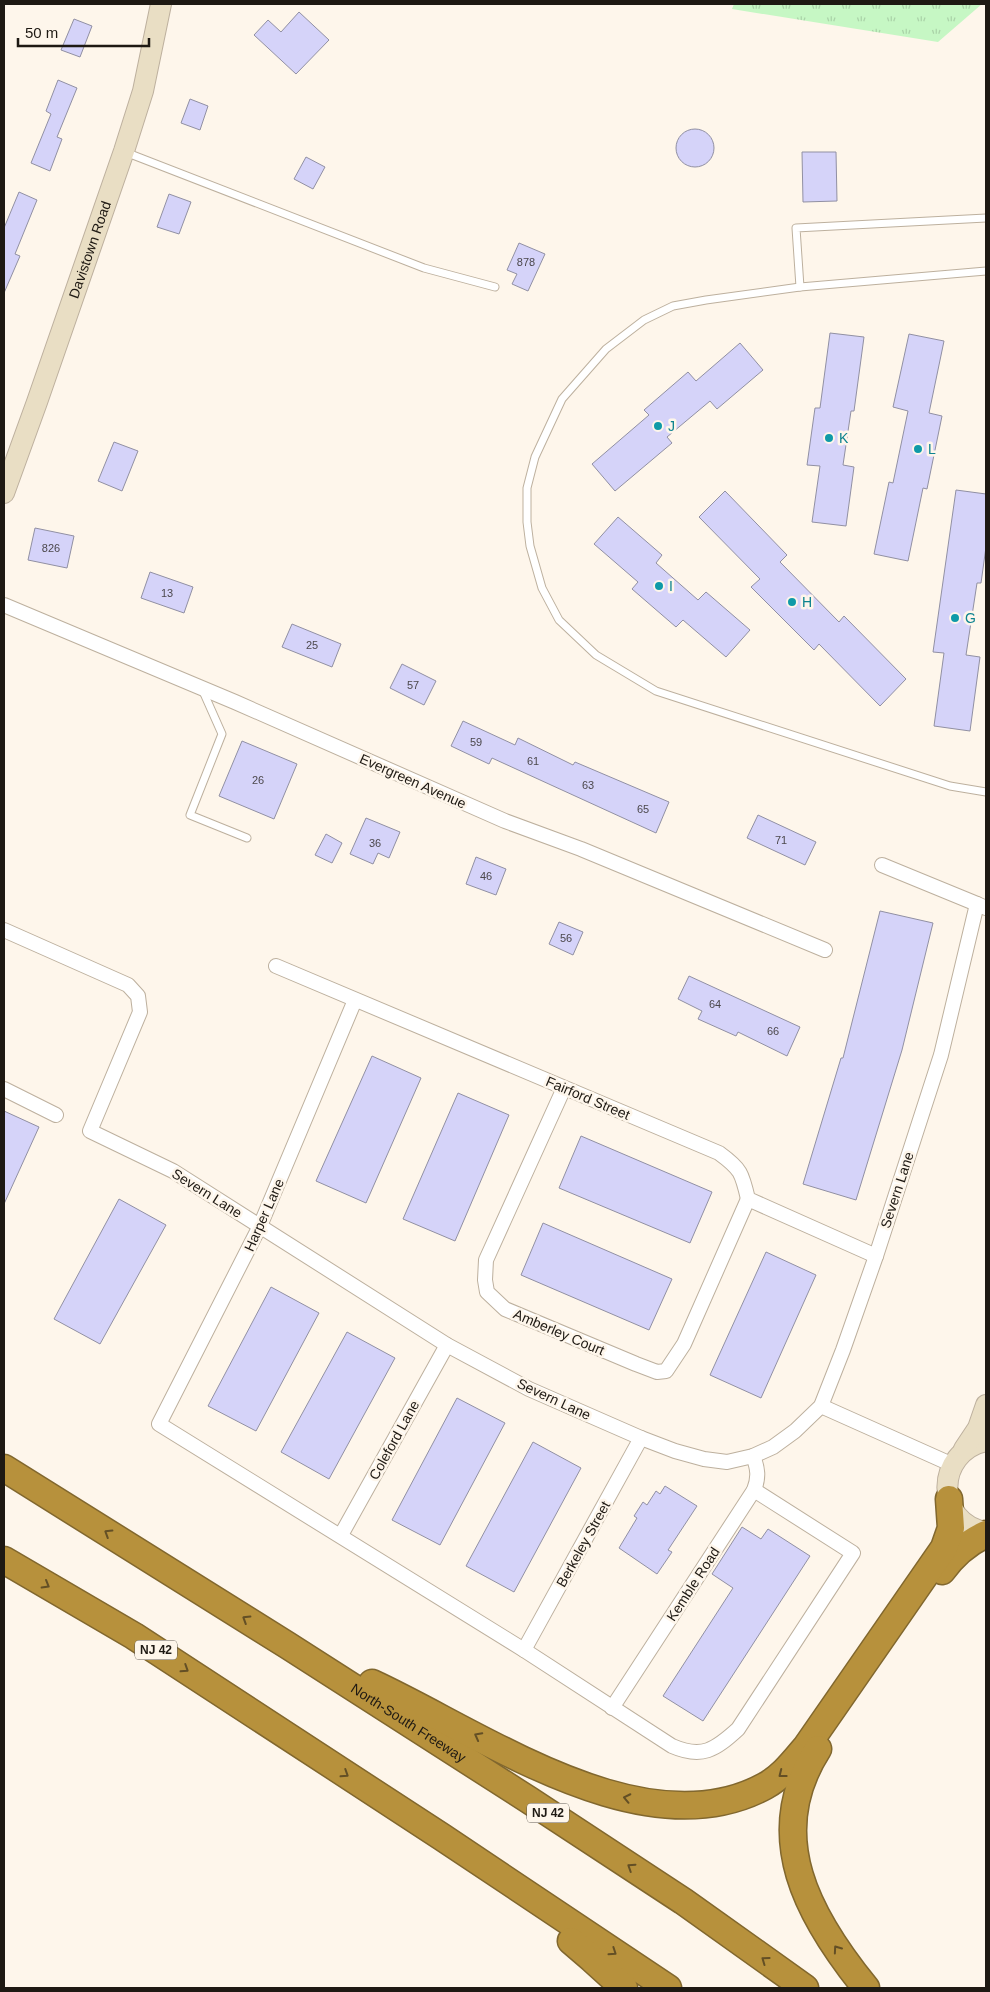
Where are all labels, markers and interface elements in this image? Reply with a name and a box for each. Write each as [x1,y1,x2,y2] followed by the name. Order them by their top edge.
[18,15,149,47] scale bar
[25,24,58,41] text: 50 m
[66,199,114,301] street label: Davistown Road
[517,256,535,268] house number: 878
[668,418,675,434] place label: J
[652,420,664,432] marker: J
[839,430,849,446] place label: K
[823,432,835,444] marker: K
[928,441,936,457] place label: L
[912,443,924,455] marker: L
[42,542,60,554] house number: 826
[669,578,673,594] place label: I
[653,580,665,592] marker: I
[161,587,173,599] house number: 13
[802,594,812,610] place label: H
[786,596,798,608] marker: H
[965,610,976,626] place label: G
[949,612,961,624] marker: G
[306,639,318,651] house number: 25
[407,679,419,691] house number: 57
[470,736,482,748] house number: 59
[357,750,469,812] street label: Evergreen Avenue
[527,755,539,767] house number: 61
[252,774,264,786] house number: 26
[582,779,594,791] house number: 63
[637,803,649,815] house number: 65
[775,834,787,846] house number: 71
[369,837,381,849] house number: 36
[480,870,492,882] house number: 46
[560,932,572,944] house number: 56
[709,998,721,1010] house number: 64
[767,1025,779,1037] house number: 66
[544,1073,632,1123] street label: Fairford Street
[877,1150,917,1230] street label: Severn Lane
[169,1165,245,1221] street label: Severn Lane
[241,1176,287,1254] street label: Harper Lane
[511,1306,607,1358] street label: Amberley Court
[515,1375,594,1423] street label: Severn Lane
[366,1397,422,1482] street label: Coleford Lane
[553,1498,613,1590] street label: Berkeley Street
[104,1529,113,1539] one-way arrow
[663,1544,723,1624] street label: Kemble Road
[41,1578,50,1588] one-way arrow
[242,1615,251,1625] one-way arrow
[135,1640,177,1660] road number: NJ 42
[179,1663,189,1672] one-way arrow
[348,1680,469,1765] street label: North-South Freeway
[474,1732,483,1742] one-way arrow
[340,1768,349,1777] one-way arrow
[778,1768,787,1777] one-way arrow
[623,1793,632,1804] one-way arrow
[527,1804,569,1822] road number: NJ 42
[628,1864,637,1873] one-way arrow
[608,1945,617,1955] one-way arrow
[834,1946,843,1955] one-way arrow
[761,1957,771,1966] one-way arrow

